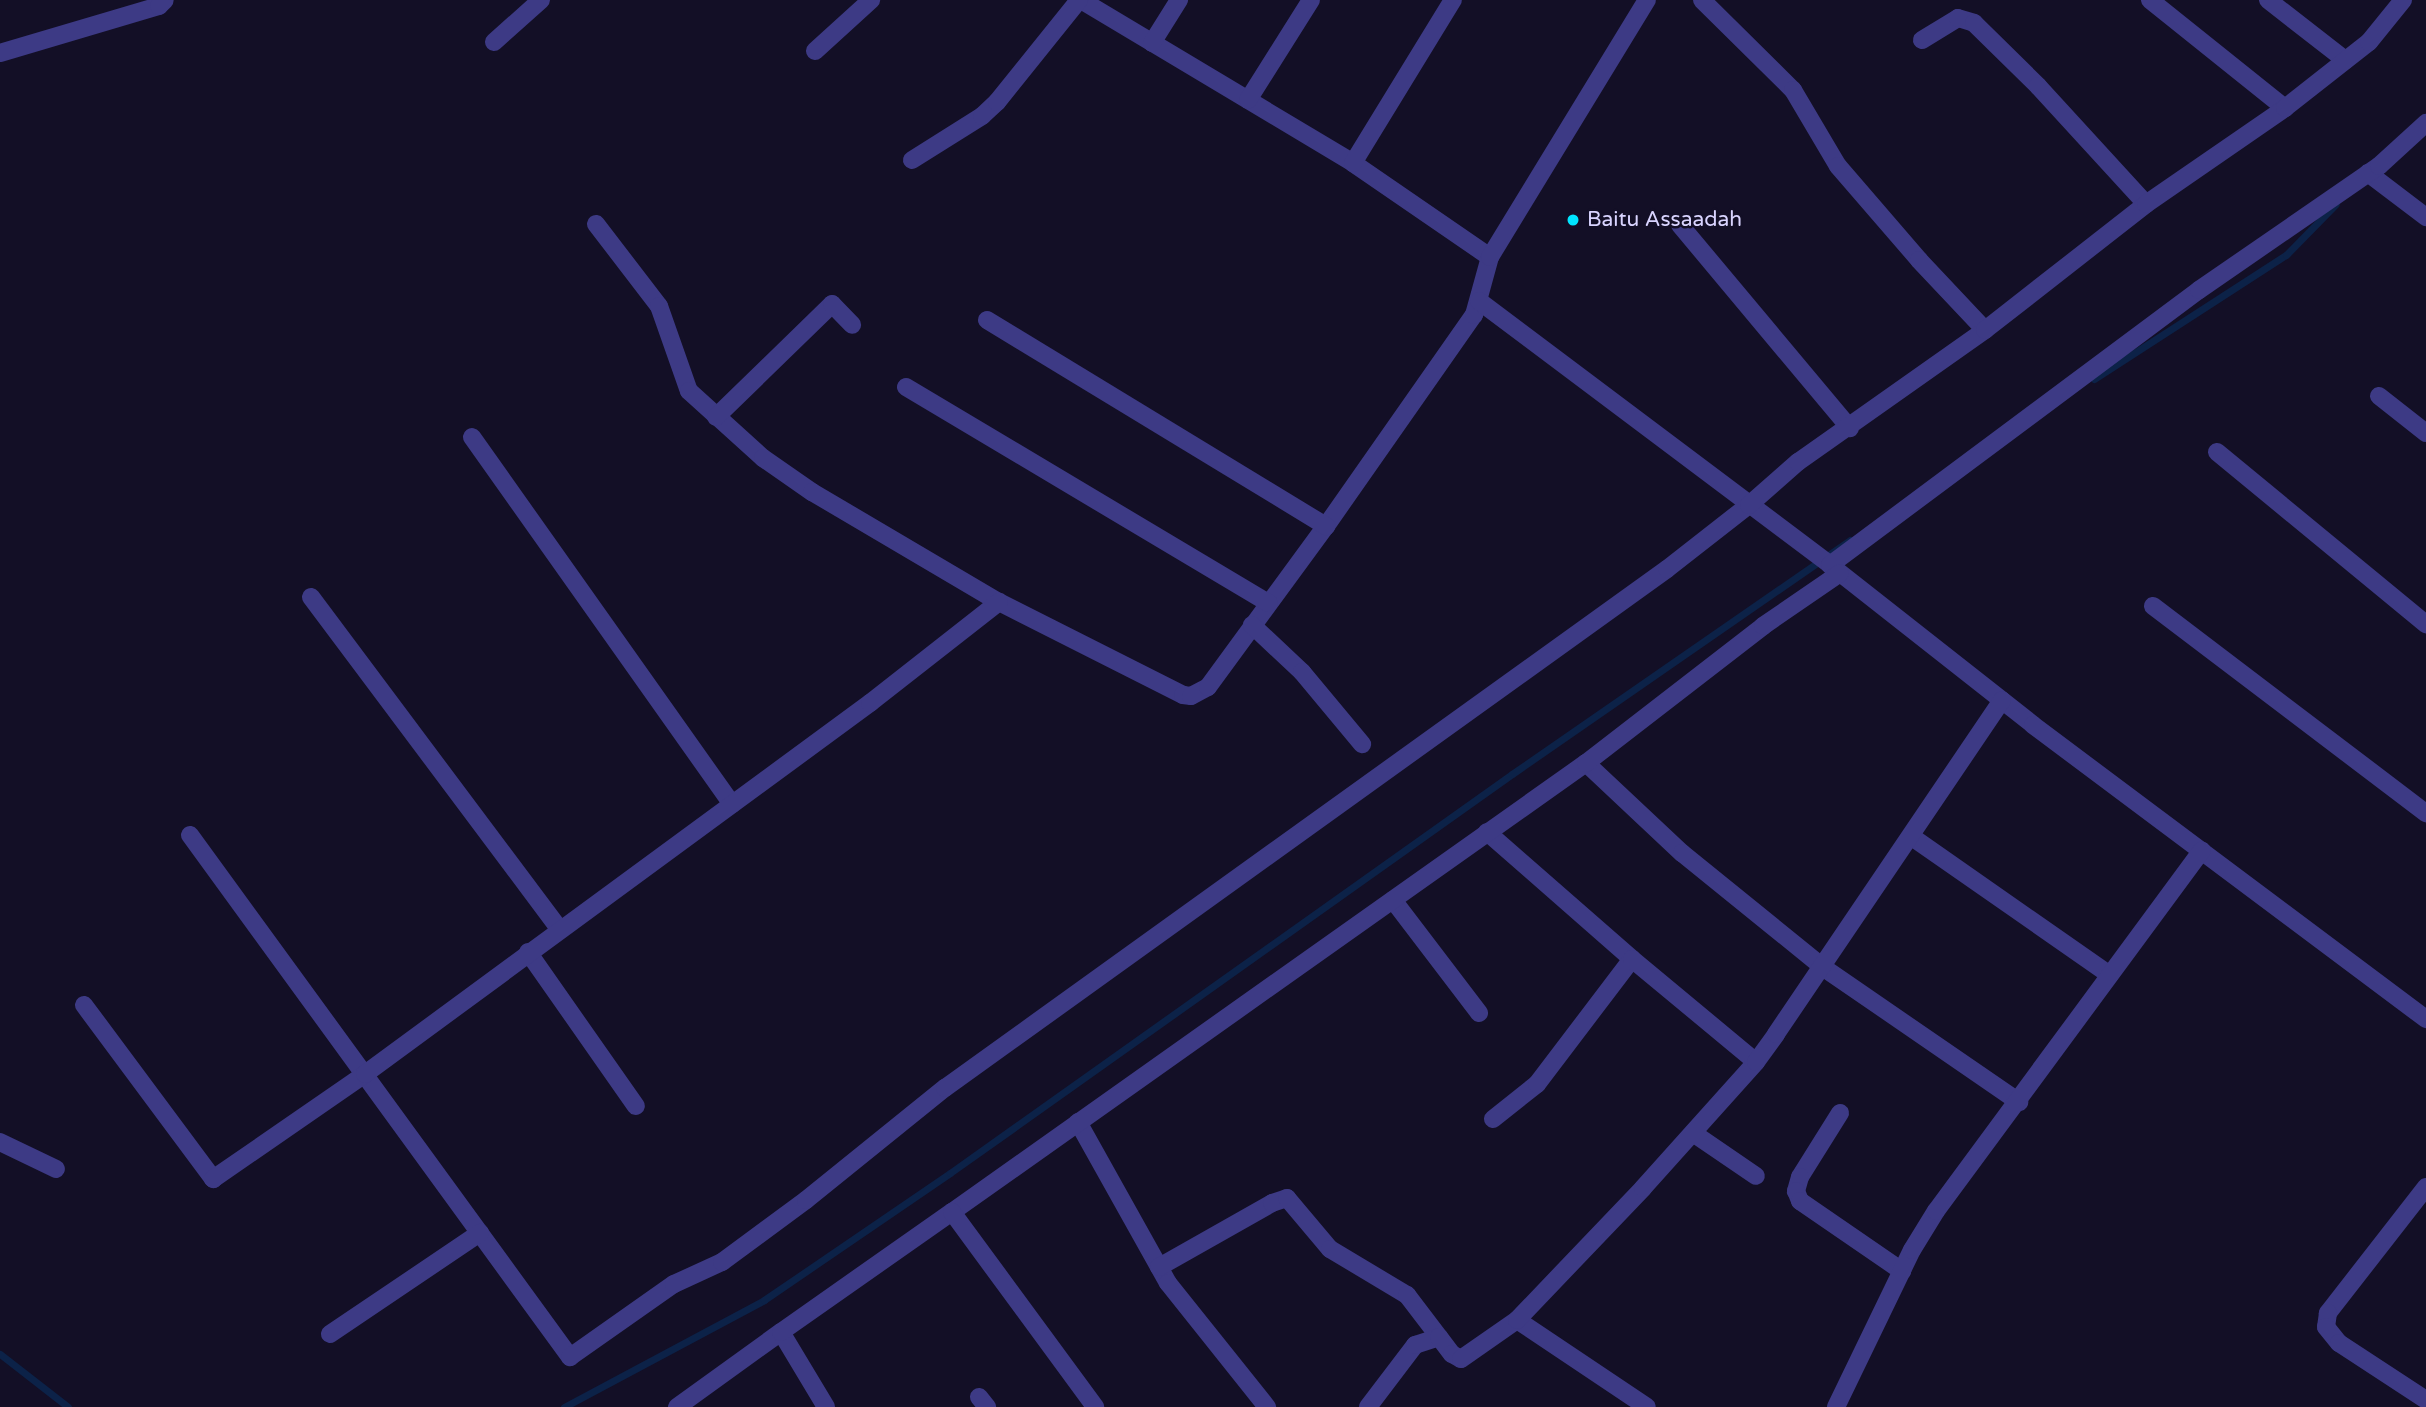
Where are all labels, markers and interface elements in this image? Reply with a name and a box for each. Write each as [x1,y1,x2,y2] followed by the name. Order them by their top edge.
[1587,207,1742,233] place label: Baitu Assaadah
[1565,212,1581,228] marker: Baitu Assaadah

